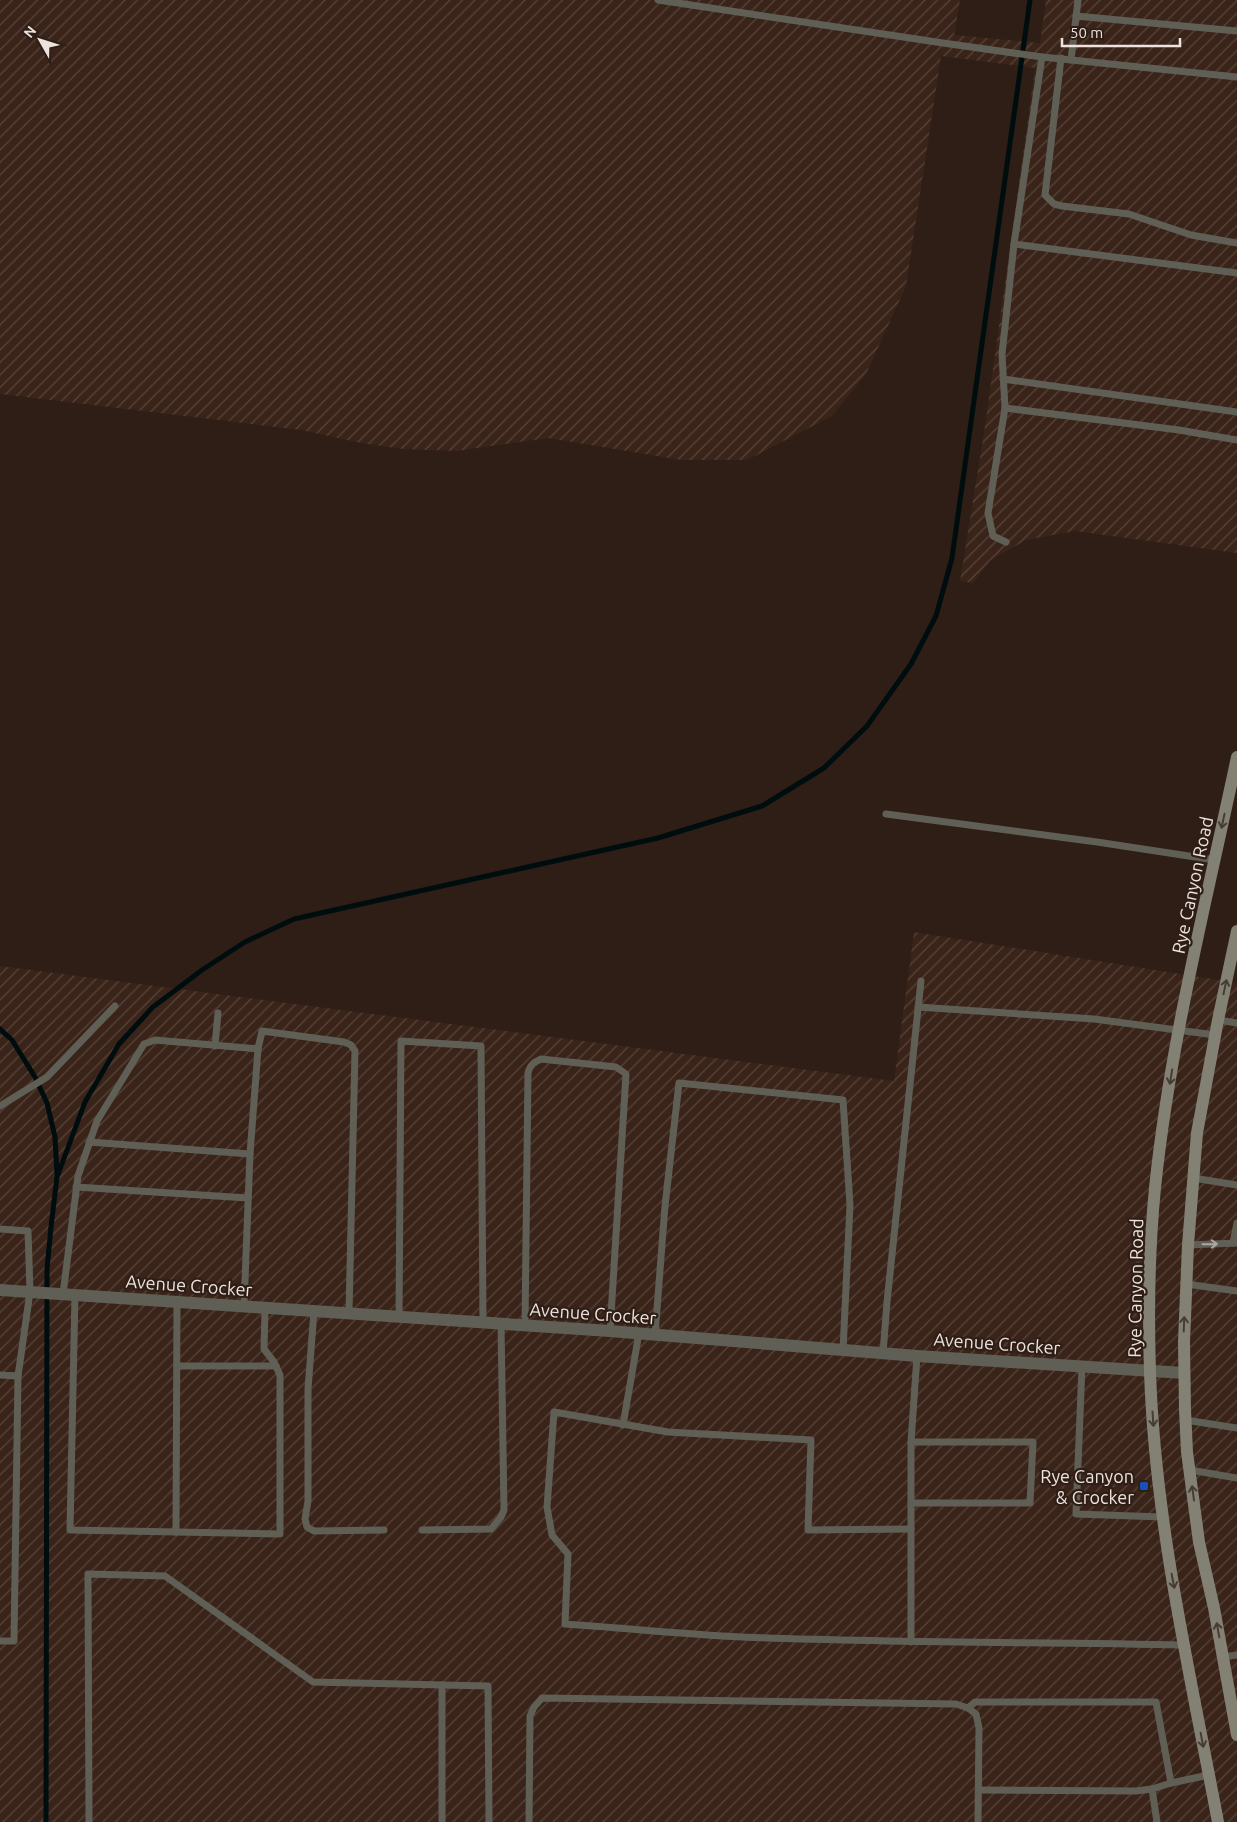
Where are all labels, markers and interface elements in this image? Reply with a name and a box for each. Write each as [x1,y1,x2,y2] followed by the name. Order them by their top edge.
[15,15,65,65] north arrow
[1062,15,1180,47] scale bar
[20,23,39,41] text: N
[1070,24,1103,41] text: 50 m
[1218,813,1227,829] one-way arrow
[1168,815,1216,955] street label: Rye Canyon Road
[1221,979,1230,995] one-way arrow
[1166,1069,1176,1085] one-way arrow
[1124,1218,1146,1358] street label: Rye Canyon Road
[1202,1239,1218,1249] one-way arrow
[125,1271,253,1299] street label: Avenue Crocker
[529,1299,657,1327] street label: Avenue Crocker
[1180,1317,1189,1333] one-way arrow
[933,1329,1061,1357] street label: Avenue Crocker
[1148,1411,1157,1427] one-way arrow
[1040,1466,1134,1507] place label: Rye Canyon & Crocker
[1138,1480,1150,1492] marker: Rye Canyon & Crocker
[1188,1486,1198,1502] one-way arrow
[1168,1572,1178,1588] one-way arrow
[1212,1622,1222,1638] one-way arrow
[1198,1732,1208,1748] one-way arrow

